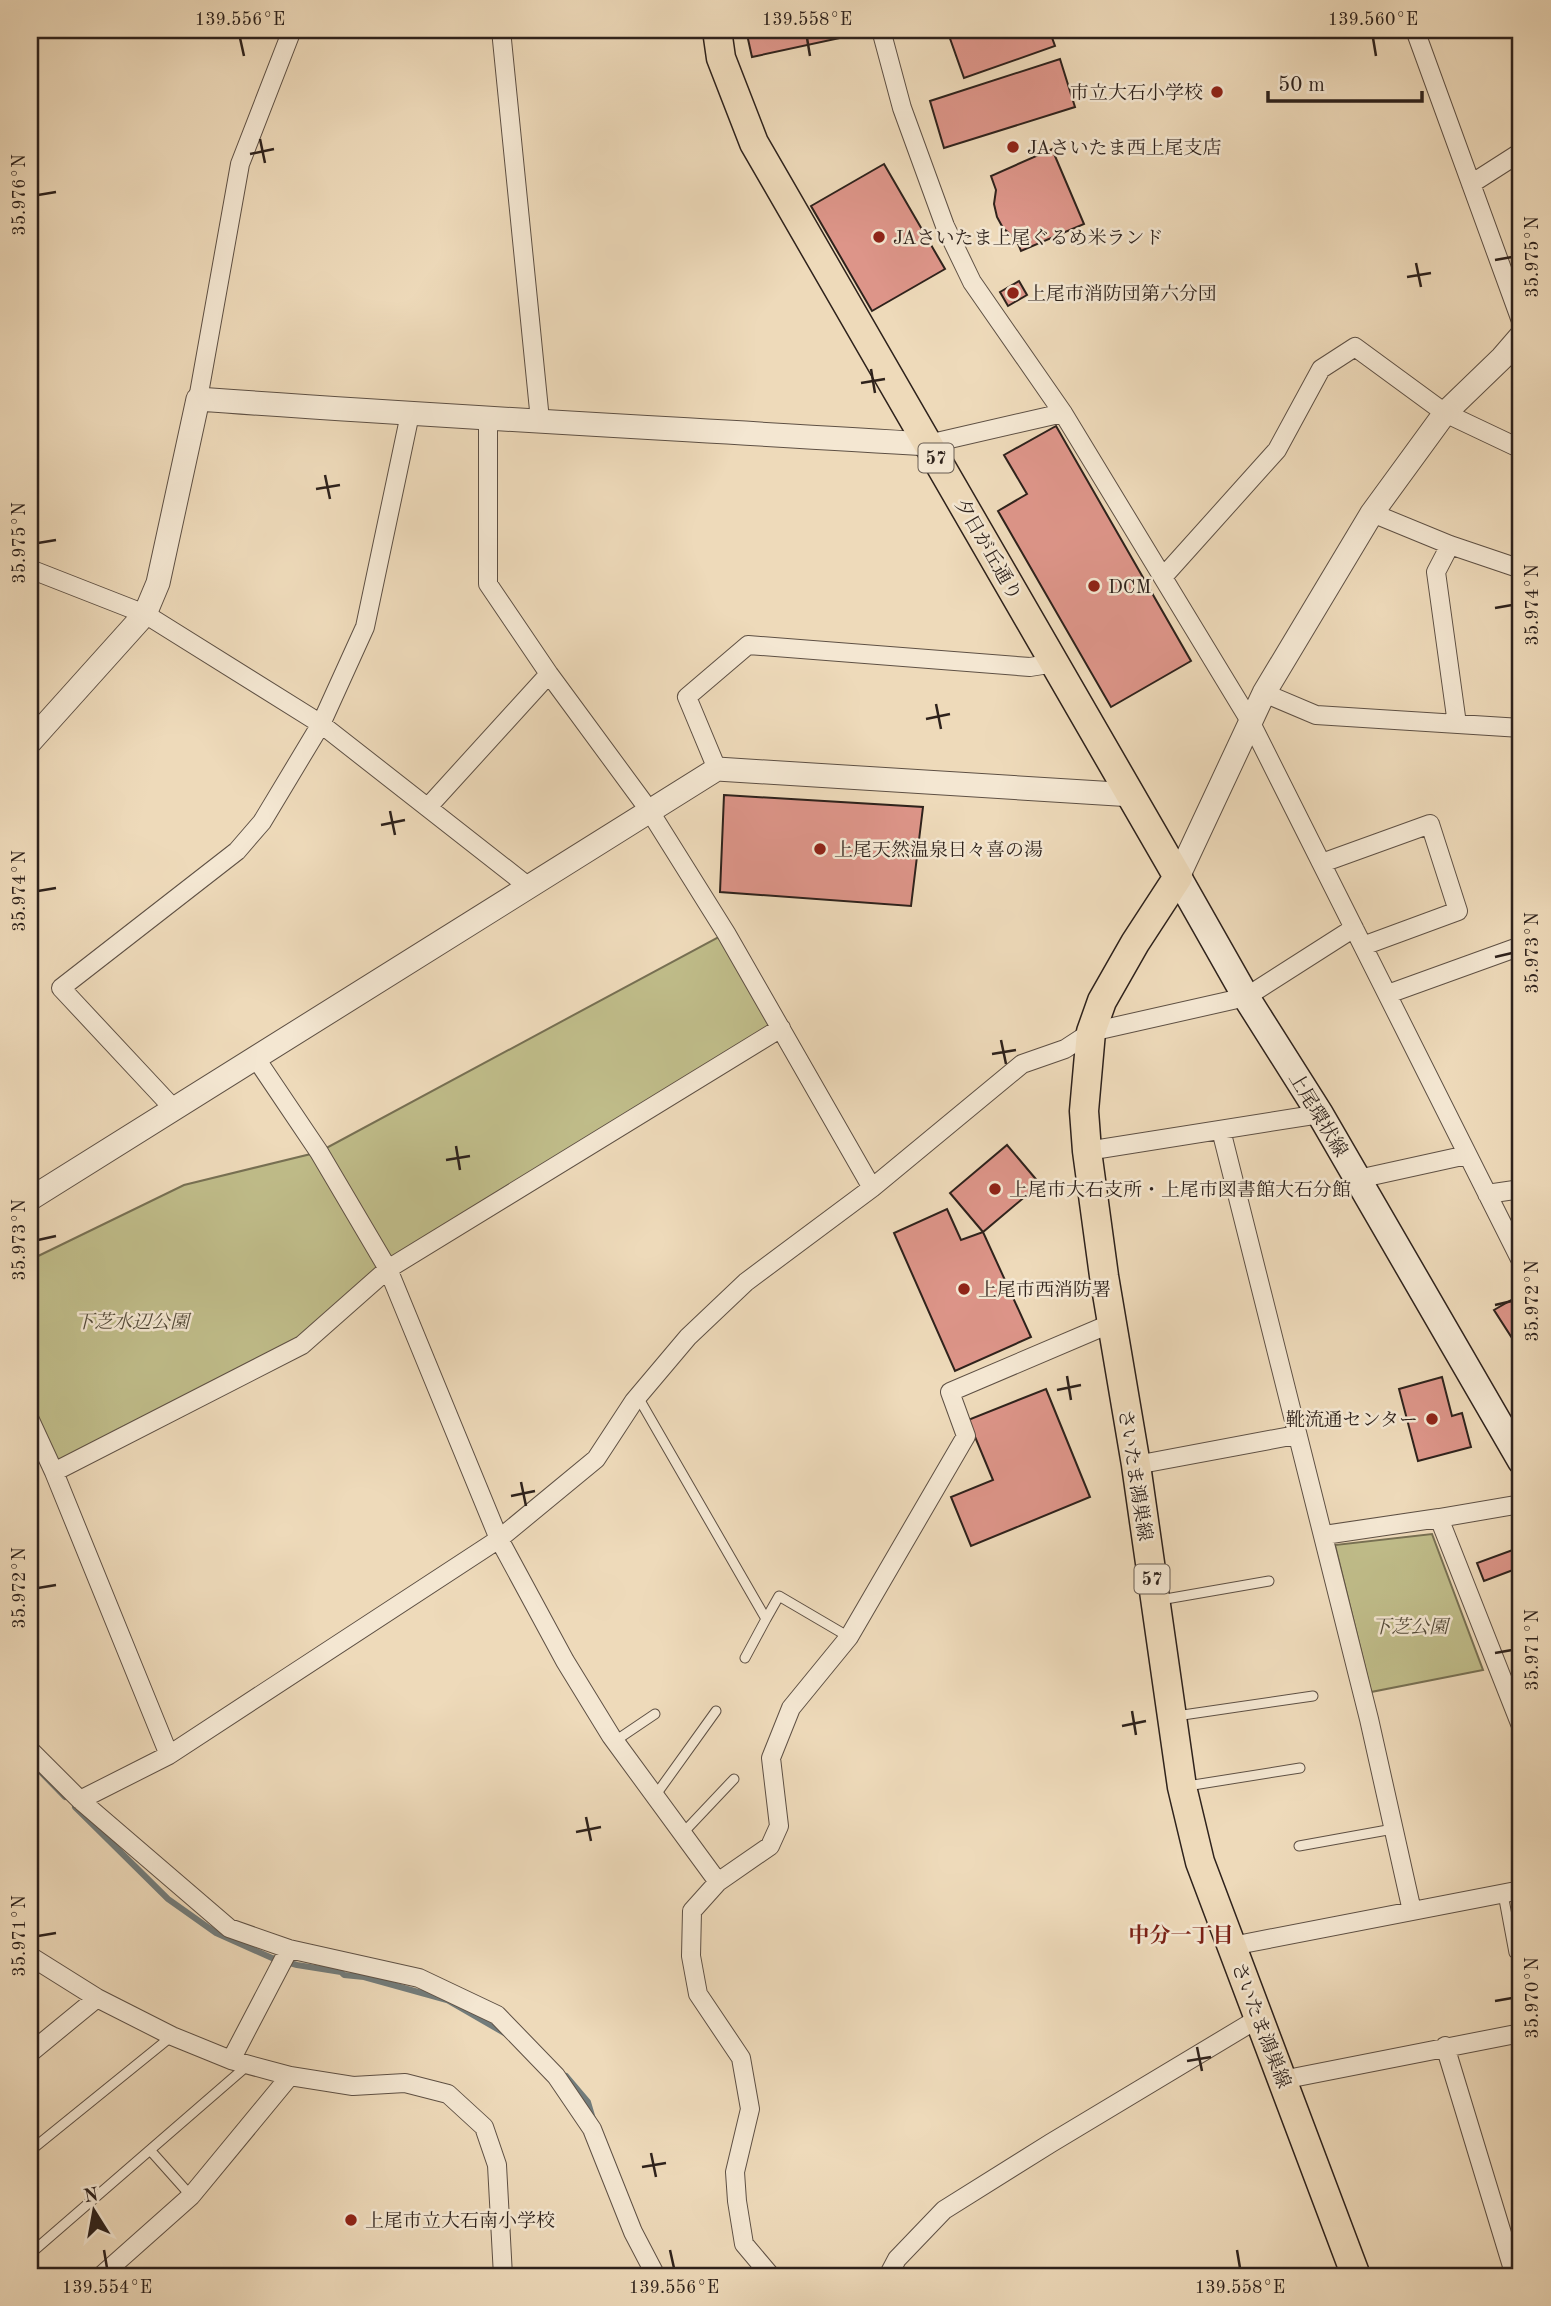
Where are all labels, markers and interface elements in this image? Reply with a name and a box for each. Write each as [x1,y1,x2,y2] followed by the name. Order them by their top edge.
[195,11,285,29] text: 139.556°E
[762,11,852,29] text: 139.558°E
[1328,11,1418,29] text: 139.560°E
[1268,60,1422,104] scale bar
[1278,75,1325,96] text: 50 m
[1070,82,1203,104] place label: 市立大石小学校
[1209,84,1225,100] marker: 市立大石小学校
[1027,138,1222,159] place label: JAさいたま西上尾支店
[1005,139,1021,155] marker: JAさいたま西上尾支店
[11,154,29,236] text: 35.976°N
[1524,216,1542,298] text: 35.975°N
[893,228,1164,249] place label: JAさいたま上尾ぐるめ米ランド
[871,229,887,245] marker: JAさいたま上尾ぐるめ米ランド
[1027,284,1217,305] place label: 上尾市消防団第六分団
[1005,285,1021,301] marker: 上尾市消防団第六分団
[918,444,954,472] road number: 57
[950,495,1025,604] street label: 夕日が丘通り
[11,502,29,584] text: 35.975°N
[1524,564,1542,646] text: 35.974°N
[1086,578,1102,594] marker: DCM
[1108,579,1152,598] place label: DCM
[834,840,1043,861] place label: 上尾天然温泉日々喜の湯
[812,841,828,857] marker: 上尾天然温泉日々喜の湯
[11,850,29,932] text: 35.974°N
[1524,912,1542,994] text: 35.973°N
[1284,1069,1351,1161] street label: 上尾環状線
[1009,1179,1351,1201] place label: 上尾市大石支所・上尾市図書館大石分館
[987,1181,1003,1197] marker: 上尾市大石支所・上尾市図書館大石分館
[11,1199,29,1281] text: 35.973°N
[1524,1260,1542,1342] text: 35.972°N
[978,1280,1111,1301] place label: 上尾市西消防署
[956,1281,972,1297] marker: 上尾市西消防署
[75,1312,192,1333] park label: 下芝水辺公園
[1114,1408,1155,1543] street label: さいたま鴻巣線
[1286,1410,1418,1431] place label: 靴流通センター
[1424,1411,1440,1427] marker: 靴流通センター
[11,1547,29,1629] text: 35.972°N
[1134,1564,1170,1594] road number: 57
[1524,1609,1542,1691] text: 35.971°N
[1372,1617,1451,1638] park label: 下芝公園
[11,1895,29,1977] text: 35.971°N
[1129,1924,1234,1947] district label: 中分一丁目
[1524,1957,1542,2039] text: 35.970°N
[1227,1960,1294,2091] street label: さいたま鴻巣線
[60,2176,130,2246] north arrow
[82,2186,101,2207] text: N
[365,2210,555,2232] place label: 上尾市立大石南小学校
[343,2212,359,2228] marker: 上尾市立大石南小学校
[62,2279,152,2297] text: 139.554°E
[629,2279,719,2297] text: 139.556°E
[1195,2279,1285,2297] text: 139.558°E

